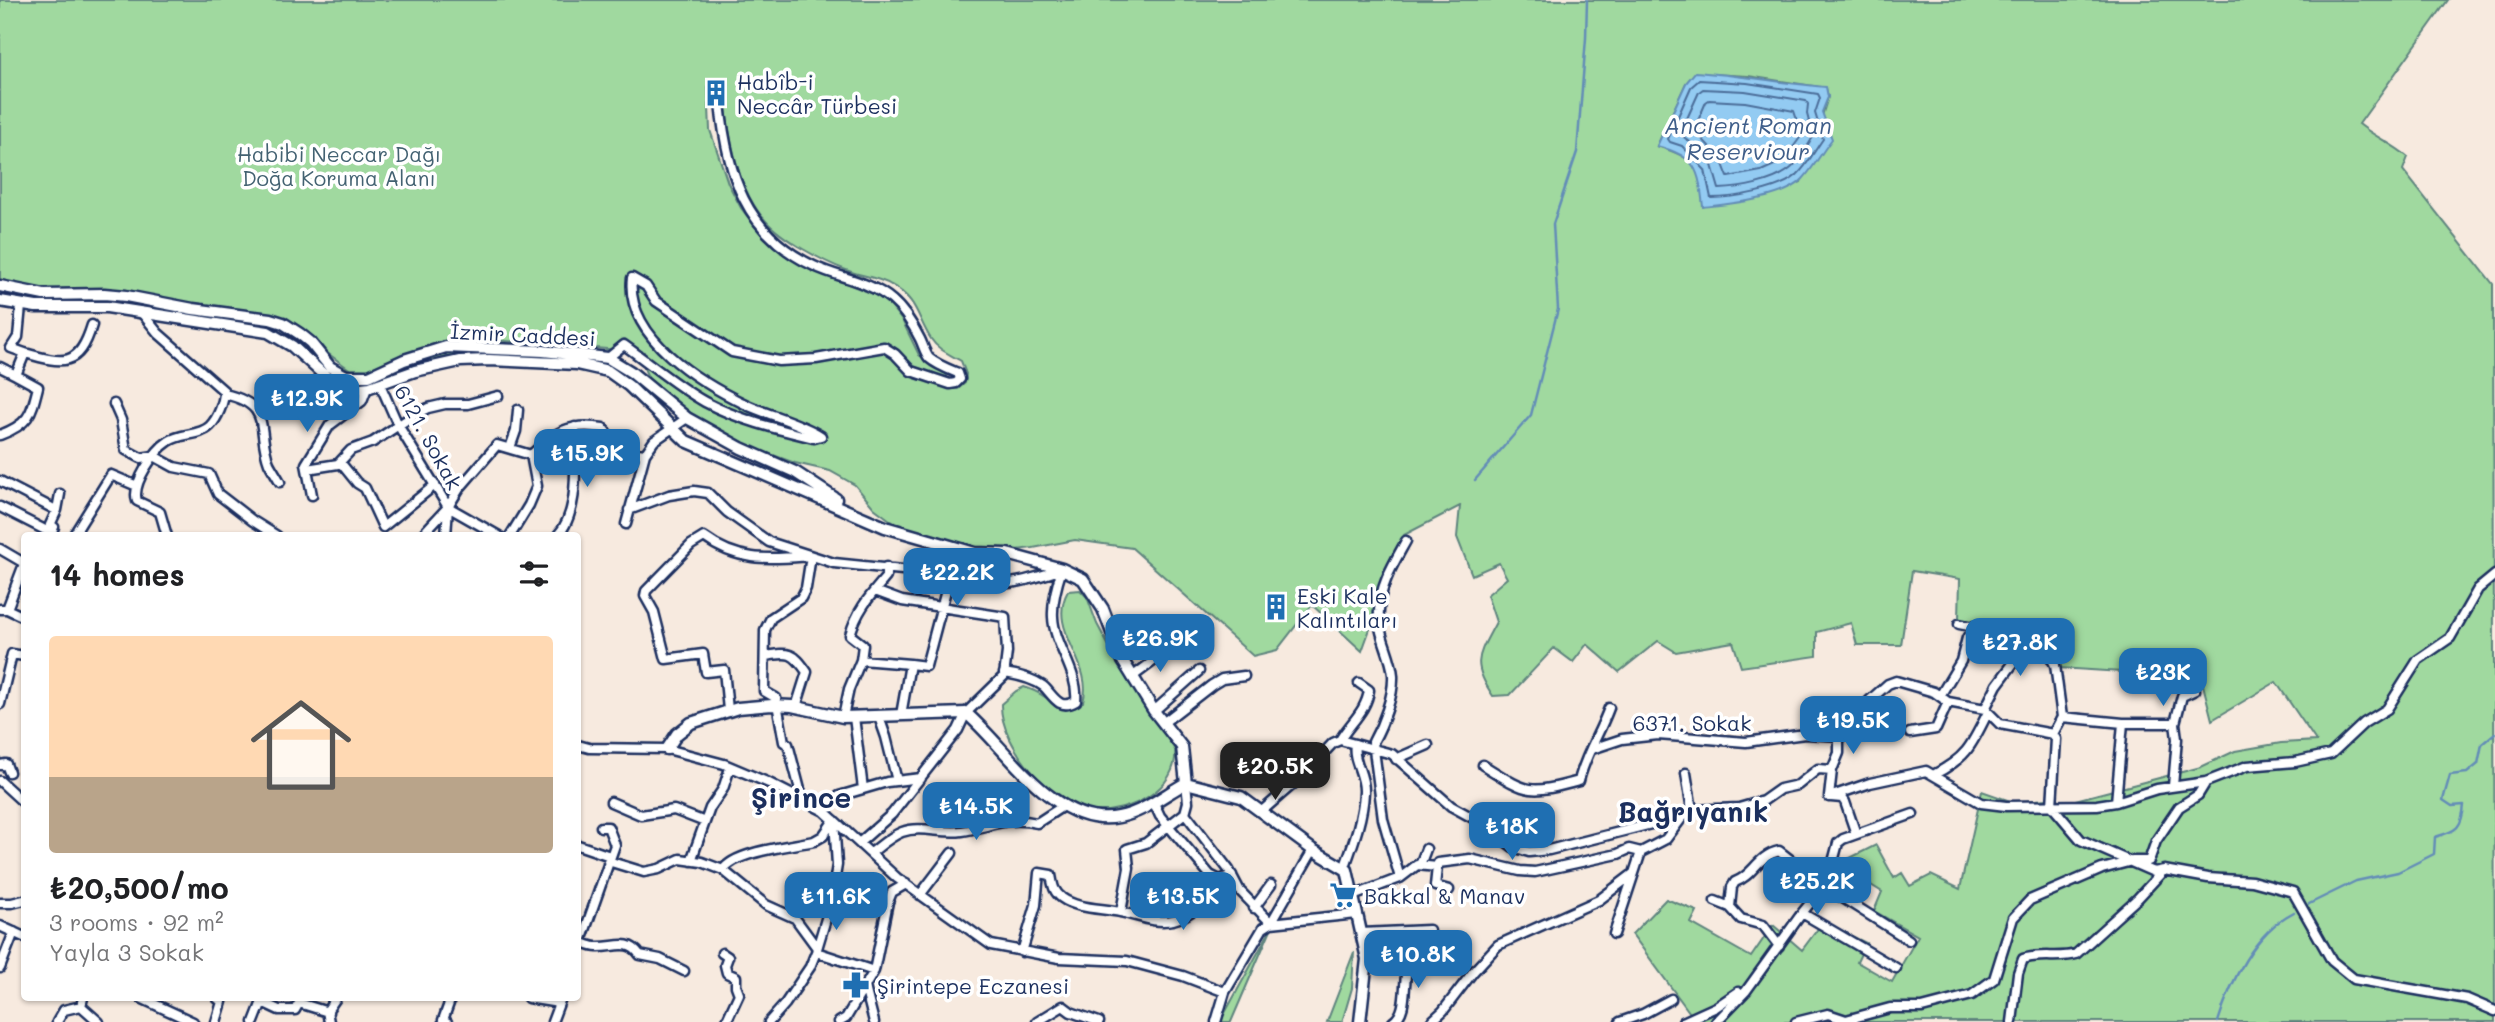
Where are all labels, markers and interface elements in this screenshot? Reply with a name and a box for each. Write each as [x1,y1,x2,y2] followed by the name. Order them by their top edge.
[737,68,897,119] place label: Habîb-i Neccâr Türbesi
[701,78,731,108] building icon: Habîb-i Neccâr Türbesi
[1664,110,1832,166] water label: Ancient Roman Reserviour
[237,140,441,191] park label: Habibi Neccar Dağı Doğa Koruma Alanı
[450,317,596,351] street label: İzmir Caddesi
[250,374,364,434] pin: ₺12.9K
[389,380,469,494] street label: 6121. Sokak
[270,382,344,412] text: ₺12.9K
[530,430,644,489] pin: ₺15.9K
[550,437,624,467] text: ₺15.9K
[900,548,1014,608] pin: ₺22.2K
[49,554,185,594] text: 14 homes
[515,555,553,593] icon: filters
[919,556,995,586] text: ₺22.2K
[1297,582,1398,633] place label: Eski Kale Kalıntıları
[1261,592,1291,622] building icon: Eski Kale Kalıntıları
[1103,614,1217,674] pin: ₺26.9K
[1963,618,2077,678] pin: ₺27.8K
[1121,622,1199,652] text: ₺26.9K
[1982,626,2058,656] text: ₺27.8K
[2122,648,2204,708] pin: ₺23K
[2135,656,2191,686] text: ₺23K
[238,682,364,808] icon: home
[1796,696,1910,756] pin: ₺19.5K
[1816,704,1890,734] text: ₺19.5K
[1633,709,1751,736] street label: 6371. Sokak
[1218,742,1332,802] pin: ₺20.5K
[1236,750,1314,780] text: ₺20.5K
[751,779,851,815] district label: Şirince
[919,782,1033,842] pin: ₺14.5K
[939,790,1013,820] text: ₺14.5K
[1618,793,1768,830] district label: Bağrıyanık
[1471,802,1553,862] pin: ₺18K
[1485,810,1539,840] text: ₺18K
[1760,858,1874,917] pin: ₺25.2K
[1779,865,1855,895] text: ₺25.2K
[49,867,229,907] text: ₺20,500/mo
[779,872,893,932] pin: ₺11.6K
[1126,872,1240,932] pin: ₺13.5K
[801,880,871,910] text: ₺11.6K
[1146,880,1220,910] text: ₺13.5K
[1328,880,1358,910] supermarket icon: Bakkal & Manav
[1364,882,1525,909] place label: Bakkal & Manav
[49,907,224,937] text: 3 rooms · 92 m²
[1361,930,1475,990] pin: ₺10.8K
[49,937,204,967] text: Yayla 3 Sokak
[1380,938,1456,968] text: ₺10.8K
[841,970,871,1000] pharmacy icon: Şirintepe Eczanesi
[877,972,1069,999] place label: Şirintepe Eczanesi

